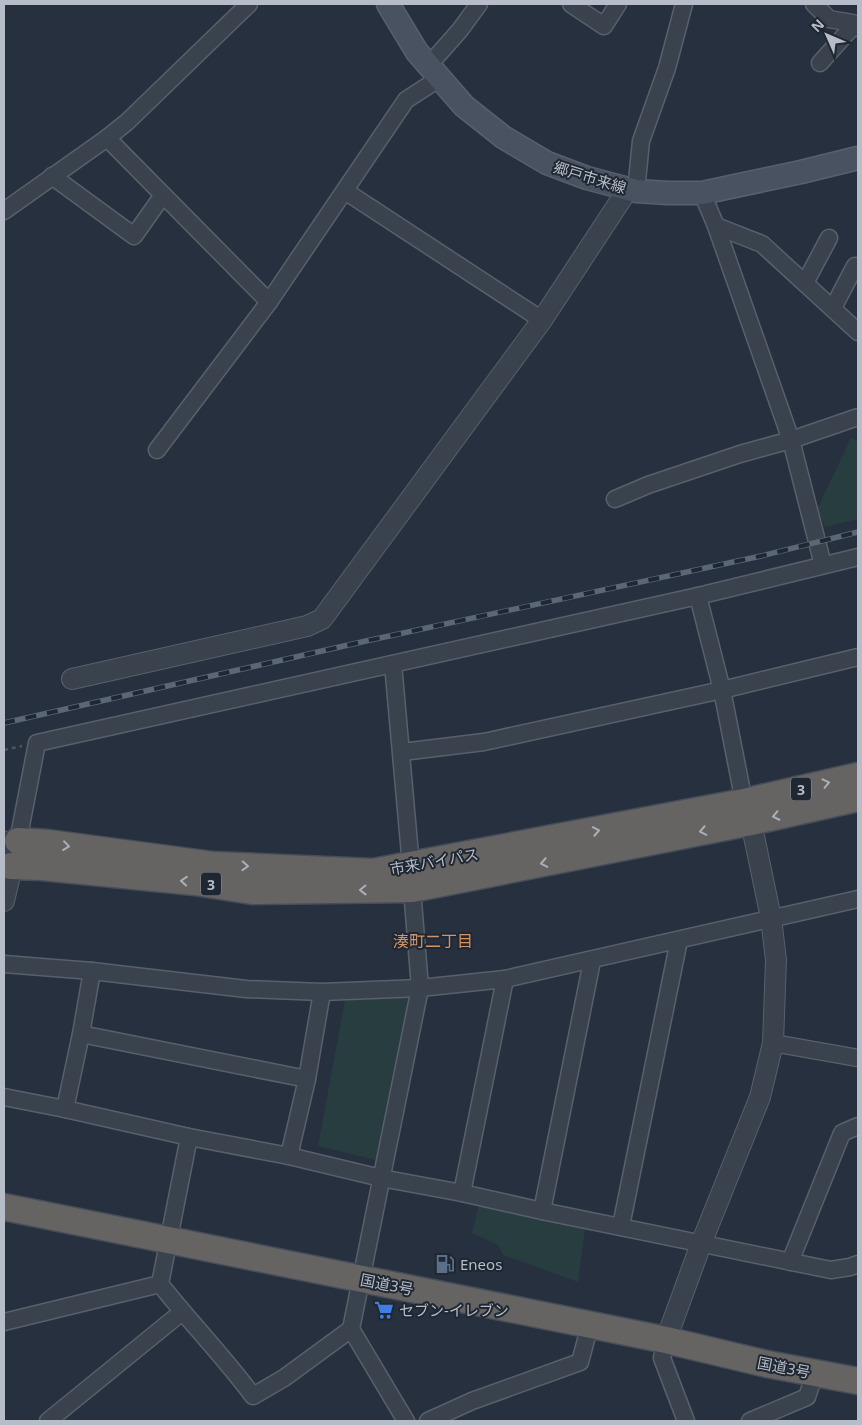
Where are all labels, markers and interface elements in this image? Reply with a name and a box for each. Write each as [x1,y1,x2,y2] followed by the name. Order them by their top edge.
[802,10,852,60] north arrow
[807,15,828,36] text: N
[551,156,629,198] street label: 郷戸市来線
[791,778,811,801] road number: 3
[821,778,830,789] one-way arrow
[772,810,781,821] one-way arrow
[698,825,707,836] one-way arrow
[592,826,601,836] one-way arrow
[62,840,70,851] one-way arrow
[388,843,480,879] street label: 市来バイパス
[539,857,548,868] one-way arrow
[241,861,249,872] one-way arrow
[201,872,221,896] road number: 3
[179,876,187,887] one-way arrow
[359,885,367,896] one-way arrow
[393,930,473,952] district label: 湊町二丁目
[434,1253,456,1275] fuel station icon: Eneos
[460,1254,502,1274] place label: Eneos
[359,1269,415,1299] street label: 国道3号
[373,1299,395,1321] supermarket icon: セブン-イレブン
[399,1300,509,1320] place label: セブン-イレブン
[756,1352,812,1382] street label: 国道3号

